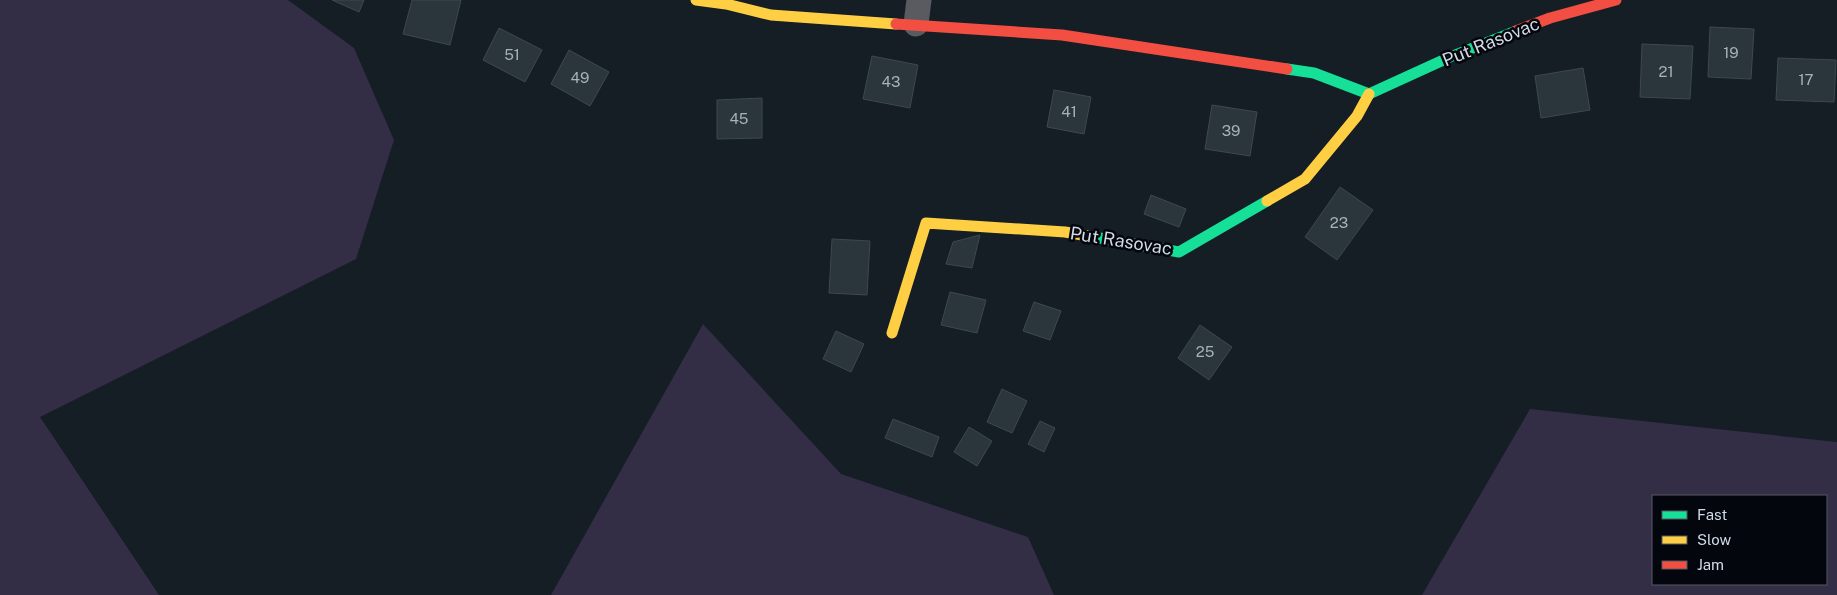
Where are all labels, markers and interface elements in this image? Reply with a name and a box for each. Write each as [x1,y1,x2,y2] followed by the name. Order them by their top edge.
[1439,13,1542,71] street label: Put Rasovac
[1723,44,1739,61] house number: 19
[504,46,520,63] house number: 51
[1658,63,1674,80] house number: 21
[571,69,589,86] house number: 49
[1798,71,1814,88] house number: 17
[882,73,900,90] house number: 43
[1061,103,1077,120] house number: 41
[730,110,748,127] house number: 45
[1222,122,1240,139] house number: 39
[1330,214,1348,231] house number: 23
[1069,222,1173,259] street label: Put Rasovac
[1196,343,1214,360] house number: 25
[1652,495,1827,585] legend
[1697,506,1727,523] text: Fast
[1697,531,1732,548] text: Slow
[1697,556,1724,573] text: Jam

